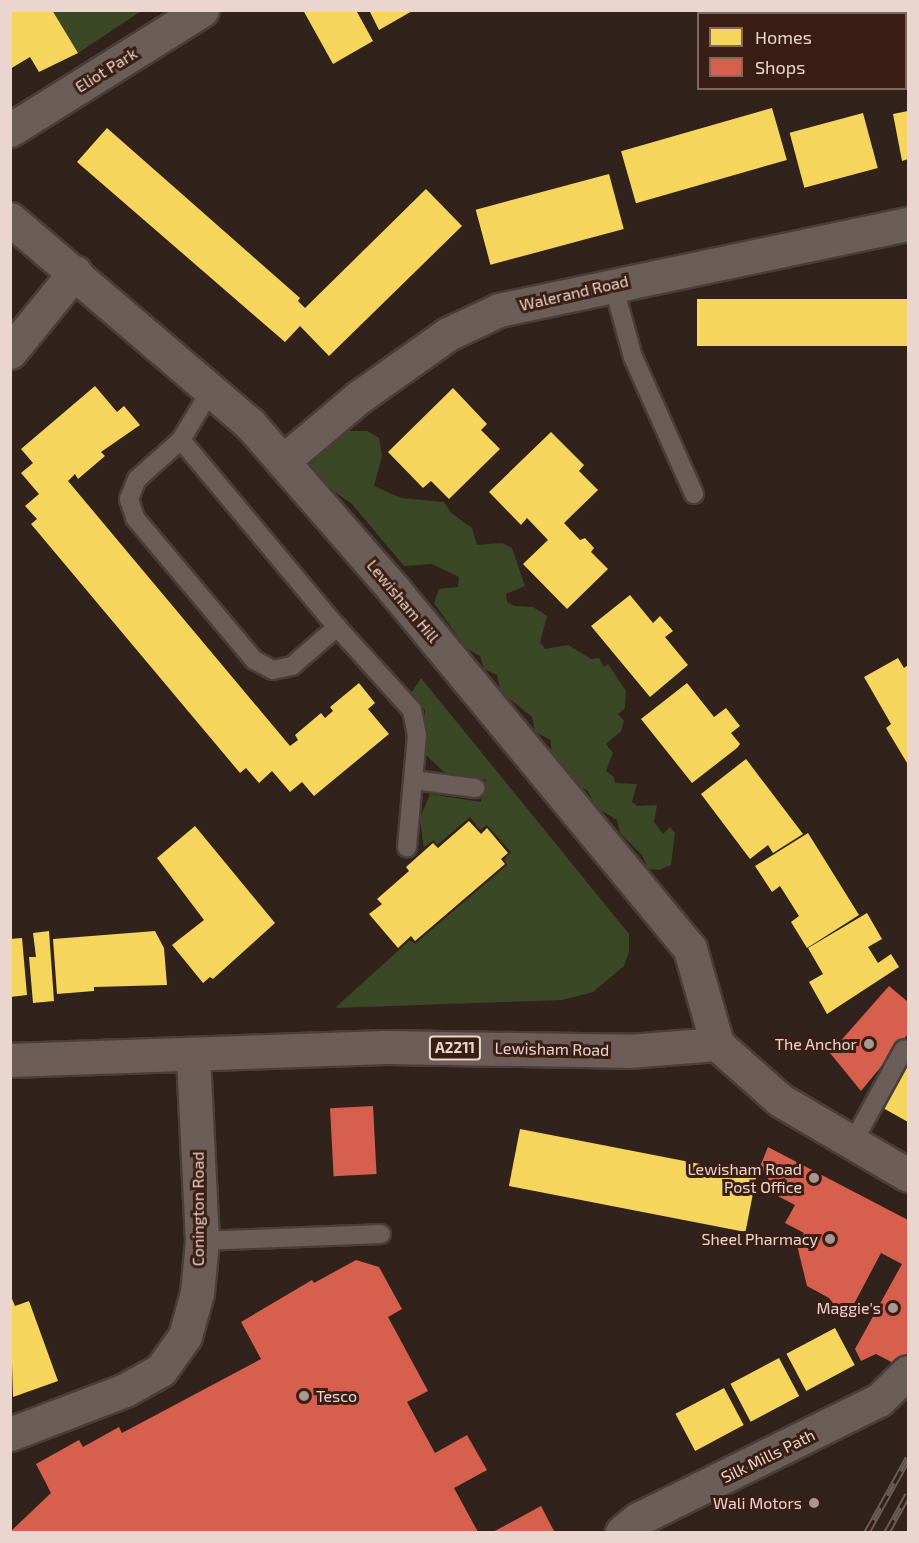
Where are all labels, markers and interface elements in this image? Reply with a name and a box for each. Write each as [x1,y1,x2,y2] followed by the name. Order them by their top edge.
[697,12,907,90] legend
[755,26,812,48] text: Homes
[72,44,140,96] street label: Eliot Park
[755,56,805,78] text: Shops
[518,271,630,315] street label: Walerand Road
[363,556,443,646] street label: Lewisham Hill
[774,1034,857,1054] place label: The Anchor
[428,1036,482,1060] road number: A2211
[862,1037,876,1051] marker: The Anchor
[495,1038,609,1060] street label: Lewisham Road
[188,1152,208,1266] street label: Conington Road
[687,1159,802,1197] place label: Lewisham Road Post Office
[807,1171,821,1185] marker: Lewisham Road Post Office
[701,1229,818,1249] place label: Sheel Pharmacy
[823,1232,837,1246] marker: Sheel Pharmacy
[816,1298,881,1318] place label: Maggie's
[886,1301,900,1315] marker: Maggie's
[316,1386,357,1406] place label: Tesco
[297,1389,311,1403] marker: Tesco
[718,1425,818,1487] street label: Silk Mills Path
[713,1493,802,1513] place label: Wali Motors
[807,1496,821,1510] marker: Wali Motors

